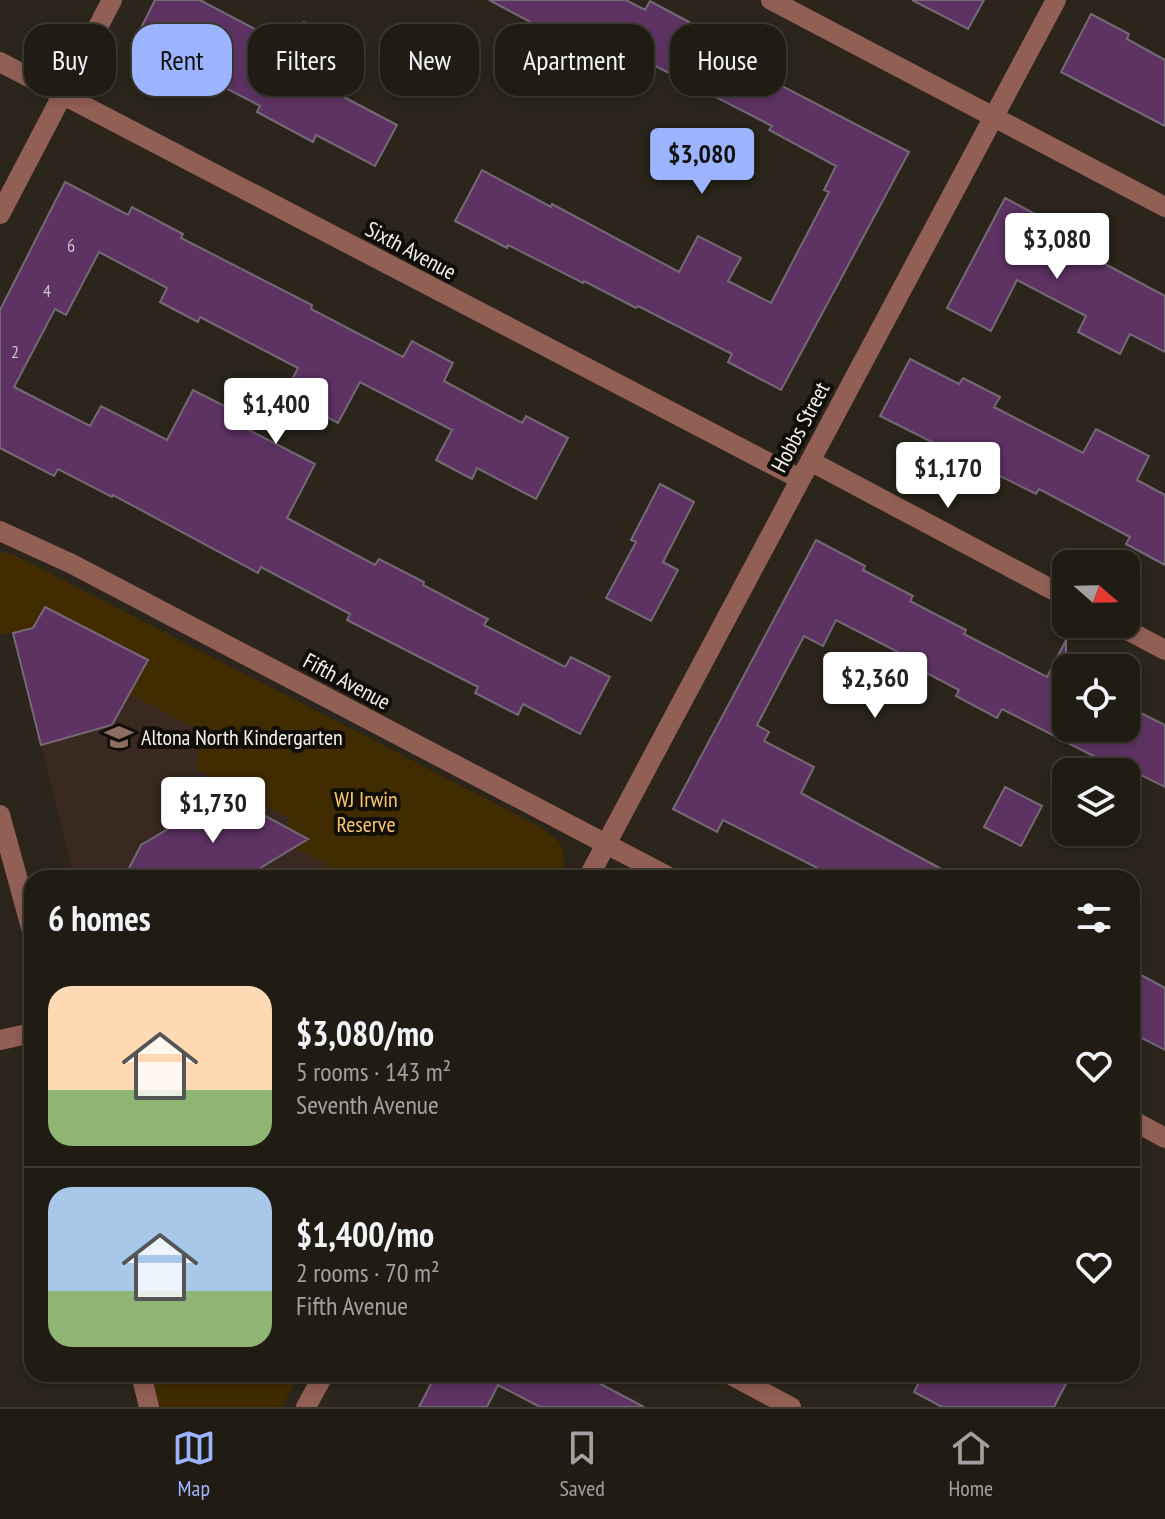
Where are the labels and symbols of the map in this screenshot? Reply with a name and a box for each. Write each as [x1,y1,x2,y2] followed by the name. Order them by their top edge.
[637,128,767,196] pin: $3,080
[992,213,1122,281] pin: $3,080
[361,214,461,286] street label: Sixth Avenue
[67,234,75,257] house number: 6
[43,279,51,302] house number: 4
[11,340,19,363] house number: 2
[765,377,835,477] street label: Hobbs Street
[211,378,341,446] pin: $1,400
[883,442,1013,510] pin: $1,170
[1052,550,1140,638] north arrow
[299,646,395,716] street label: Fifth Avenue
[810,652,940,720] pin: $2,360
[104,722,134,752] school or university icon: Altona North Kindergarten
[141,723,343,751] place label: Altona North Kindergarten
[148,777,278,845] pin: $1,730
[334,785,398,838] park label: WJ Irwin Reserve

